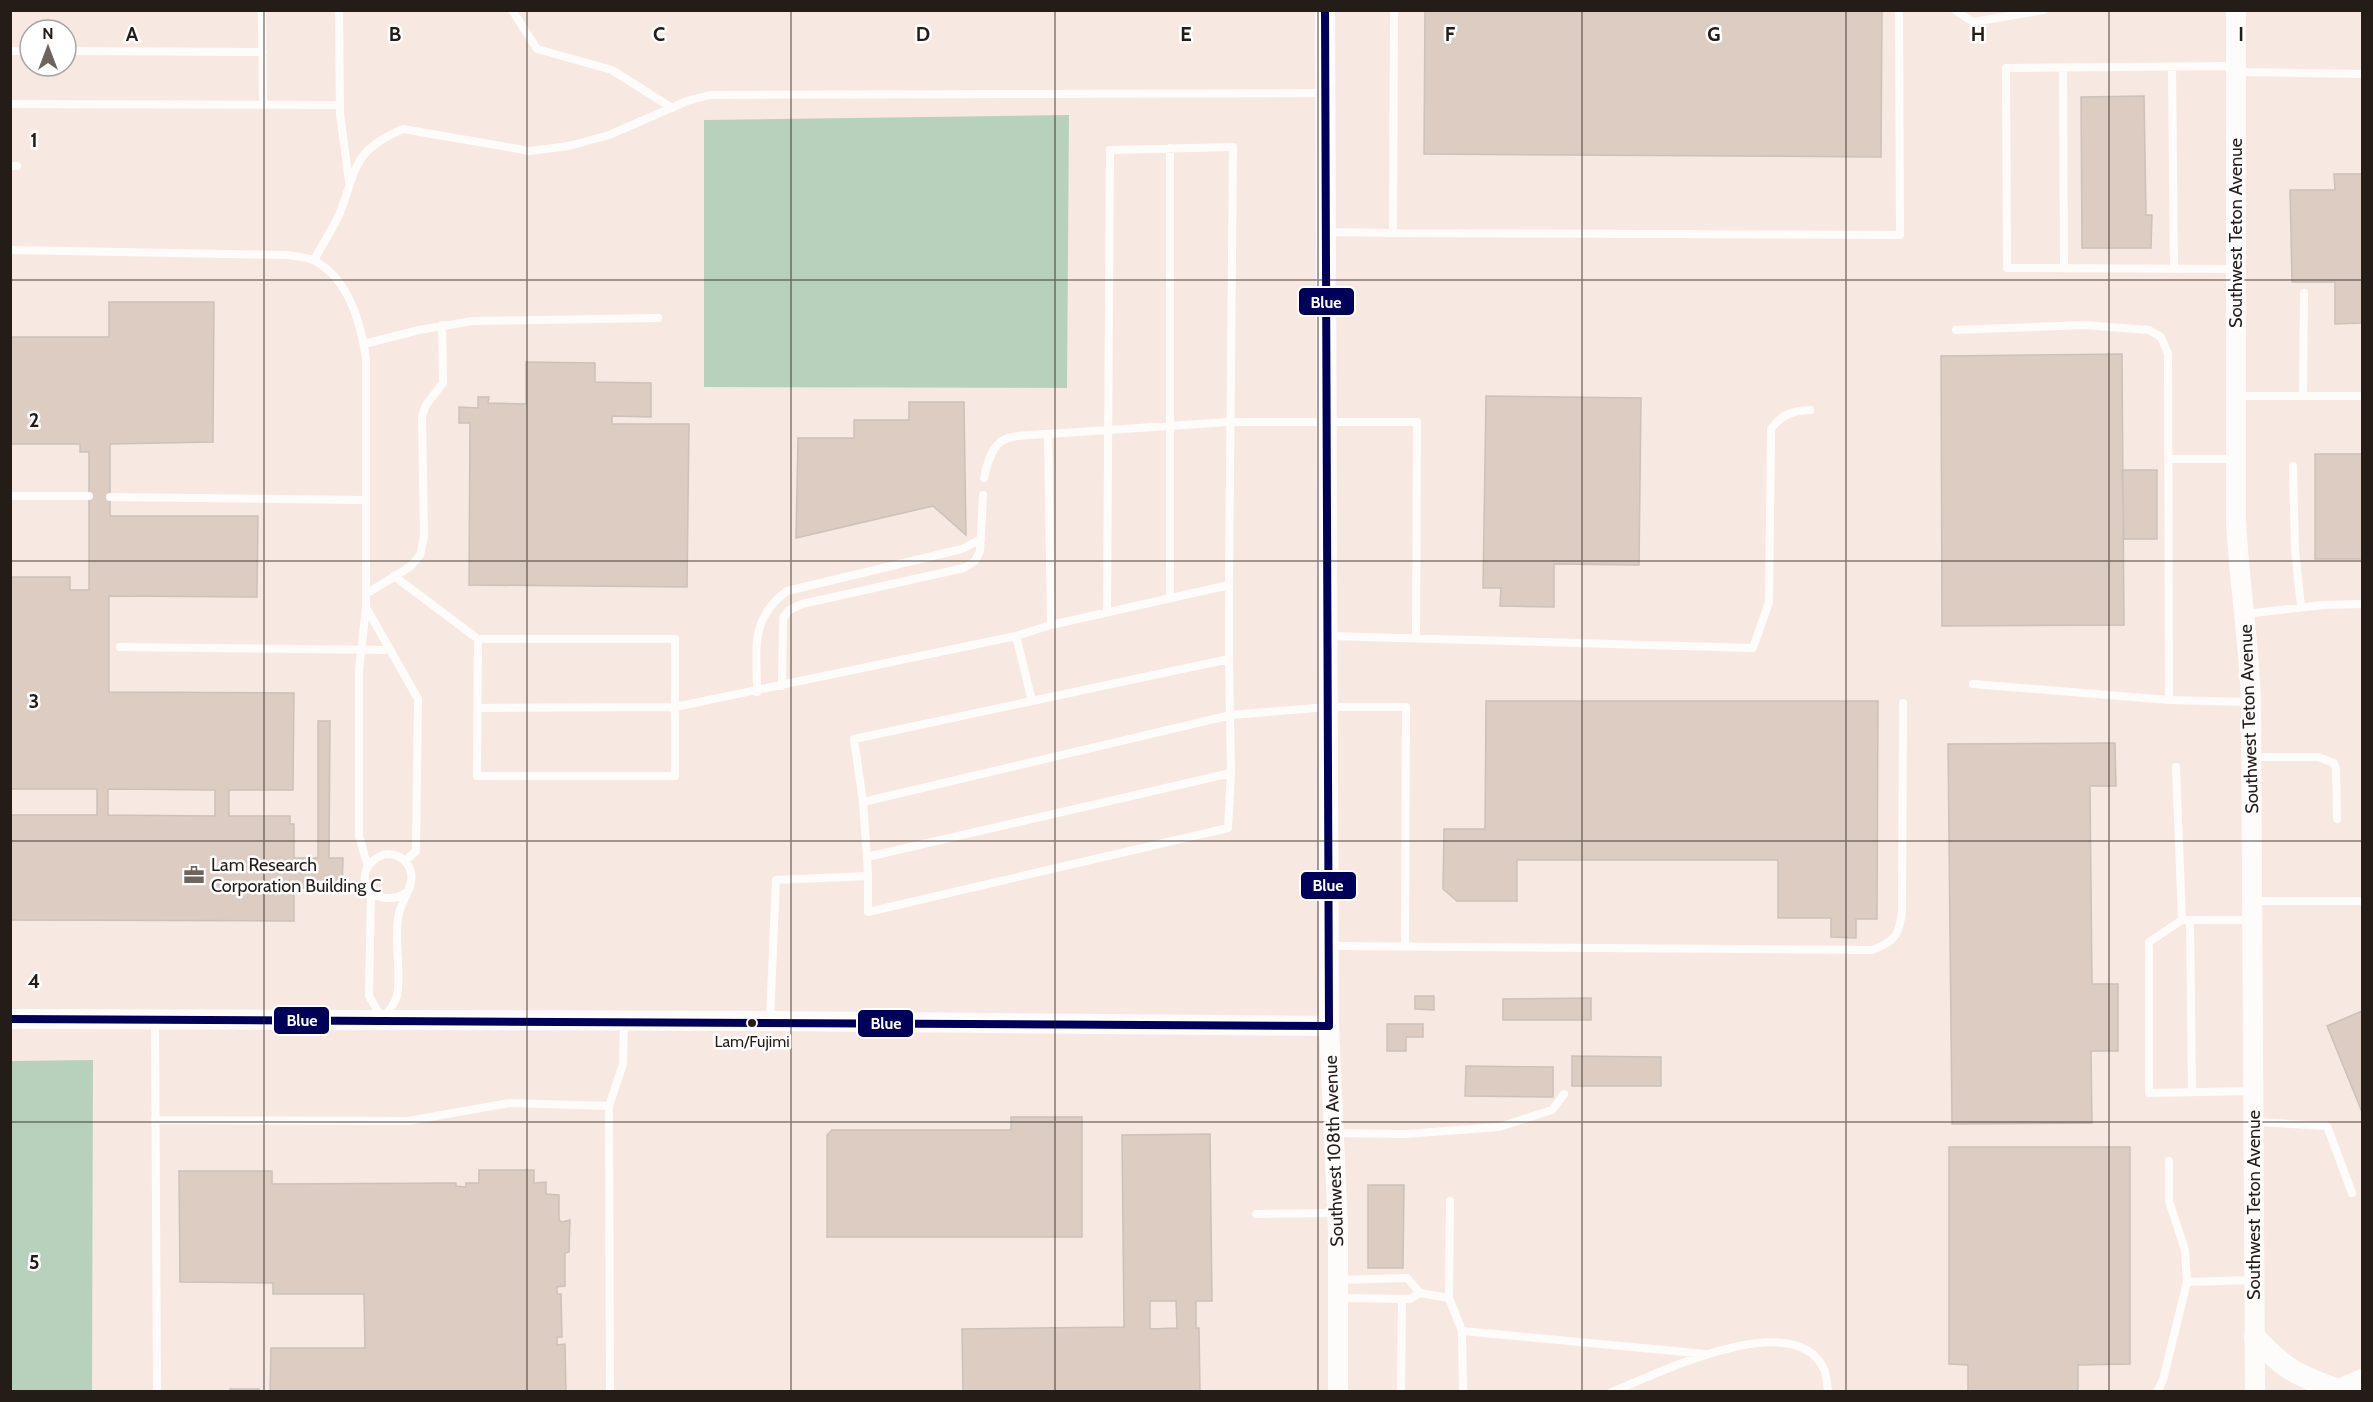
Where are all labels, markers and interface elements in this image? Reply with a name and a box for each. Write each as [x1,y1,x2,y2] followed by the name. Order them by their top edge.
[18,18,78,78] north arrow
[126,22,139,46] text: A
[389,22,401,46] text: B
[653,22,665,46] text: C
[916,22,930,46] text: D
[1180,22,1192,46] text: E
[1445,22,1456,46] text: F
[1707,22,1721,46] text: G
[1971,22,1985,46] text: H
[2238,22,2244,46] text: I
[42,24,54,43] text: N
[30,128,38,152] text: 1
[2225,138,2247,328] street label: Southwest Teton Avenue
[1298,287,1355,316] line badge: Blue
[1310,293,1342,312] text: Blue
[29,408,39,432] text: 2
[2235,624,2263,814] street label: Southwest Teton Avenue
[29,689,39,713] text: 3
[211,854,381,897] place label: Lam Research Corporation Building C
[182,863,206,887] office icon: Lam Research Corporation Building C
[1300,871,1357,900] line badge: Blue
[1312,876,1344,895] text: Blue
[28,969,40,993] text: 4
[273,1006,330,1035] line badge: Blue
[857,1009,914,1038] line badge: Blue
[286,1011,318,1030] text: Blue
[870,1014,902,1033] text: Blue
[746,1017,758,1029] marker: Lam/Fujimi
[714,1032,790,1051] place label: Lam/Fujimi
[1320,1055,1348,1247] street label: Southwest 108th Avenue
[2243,1110,2265,1300] street label: Southwest Teton Avenue
[29,1250,39,1274] text: 5

